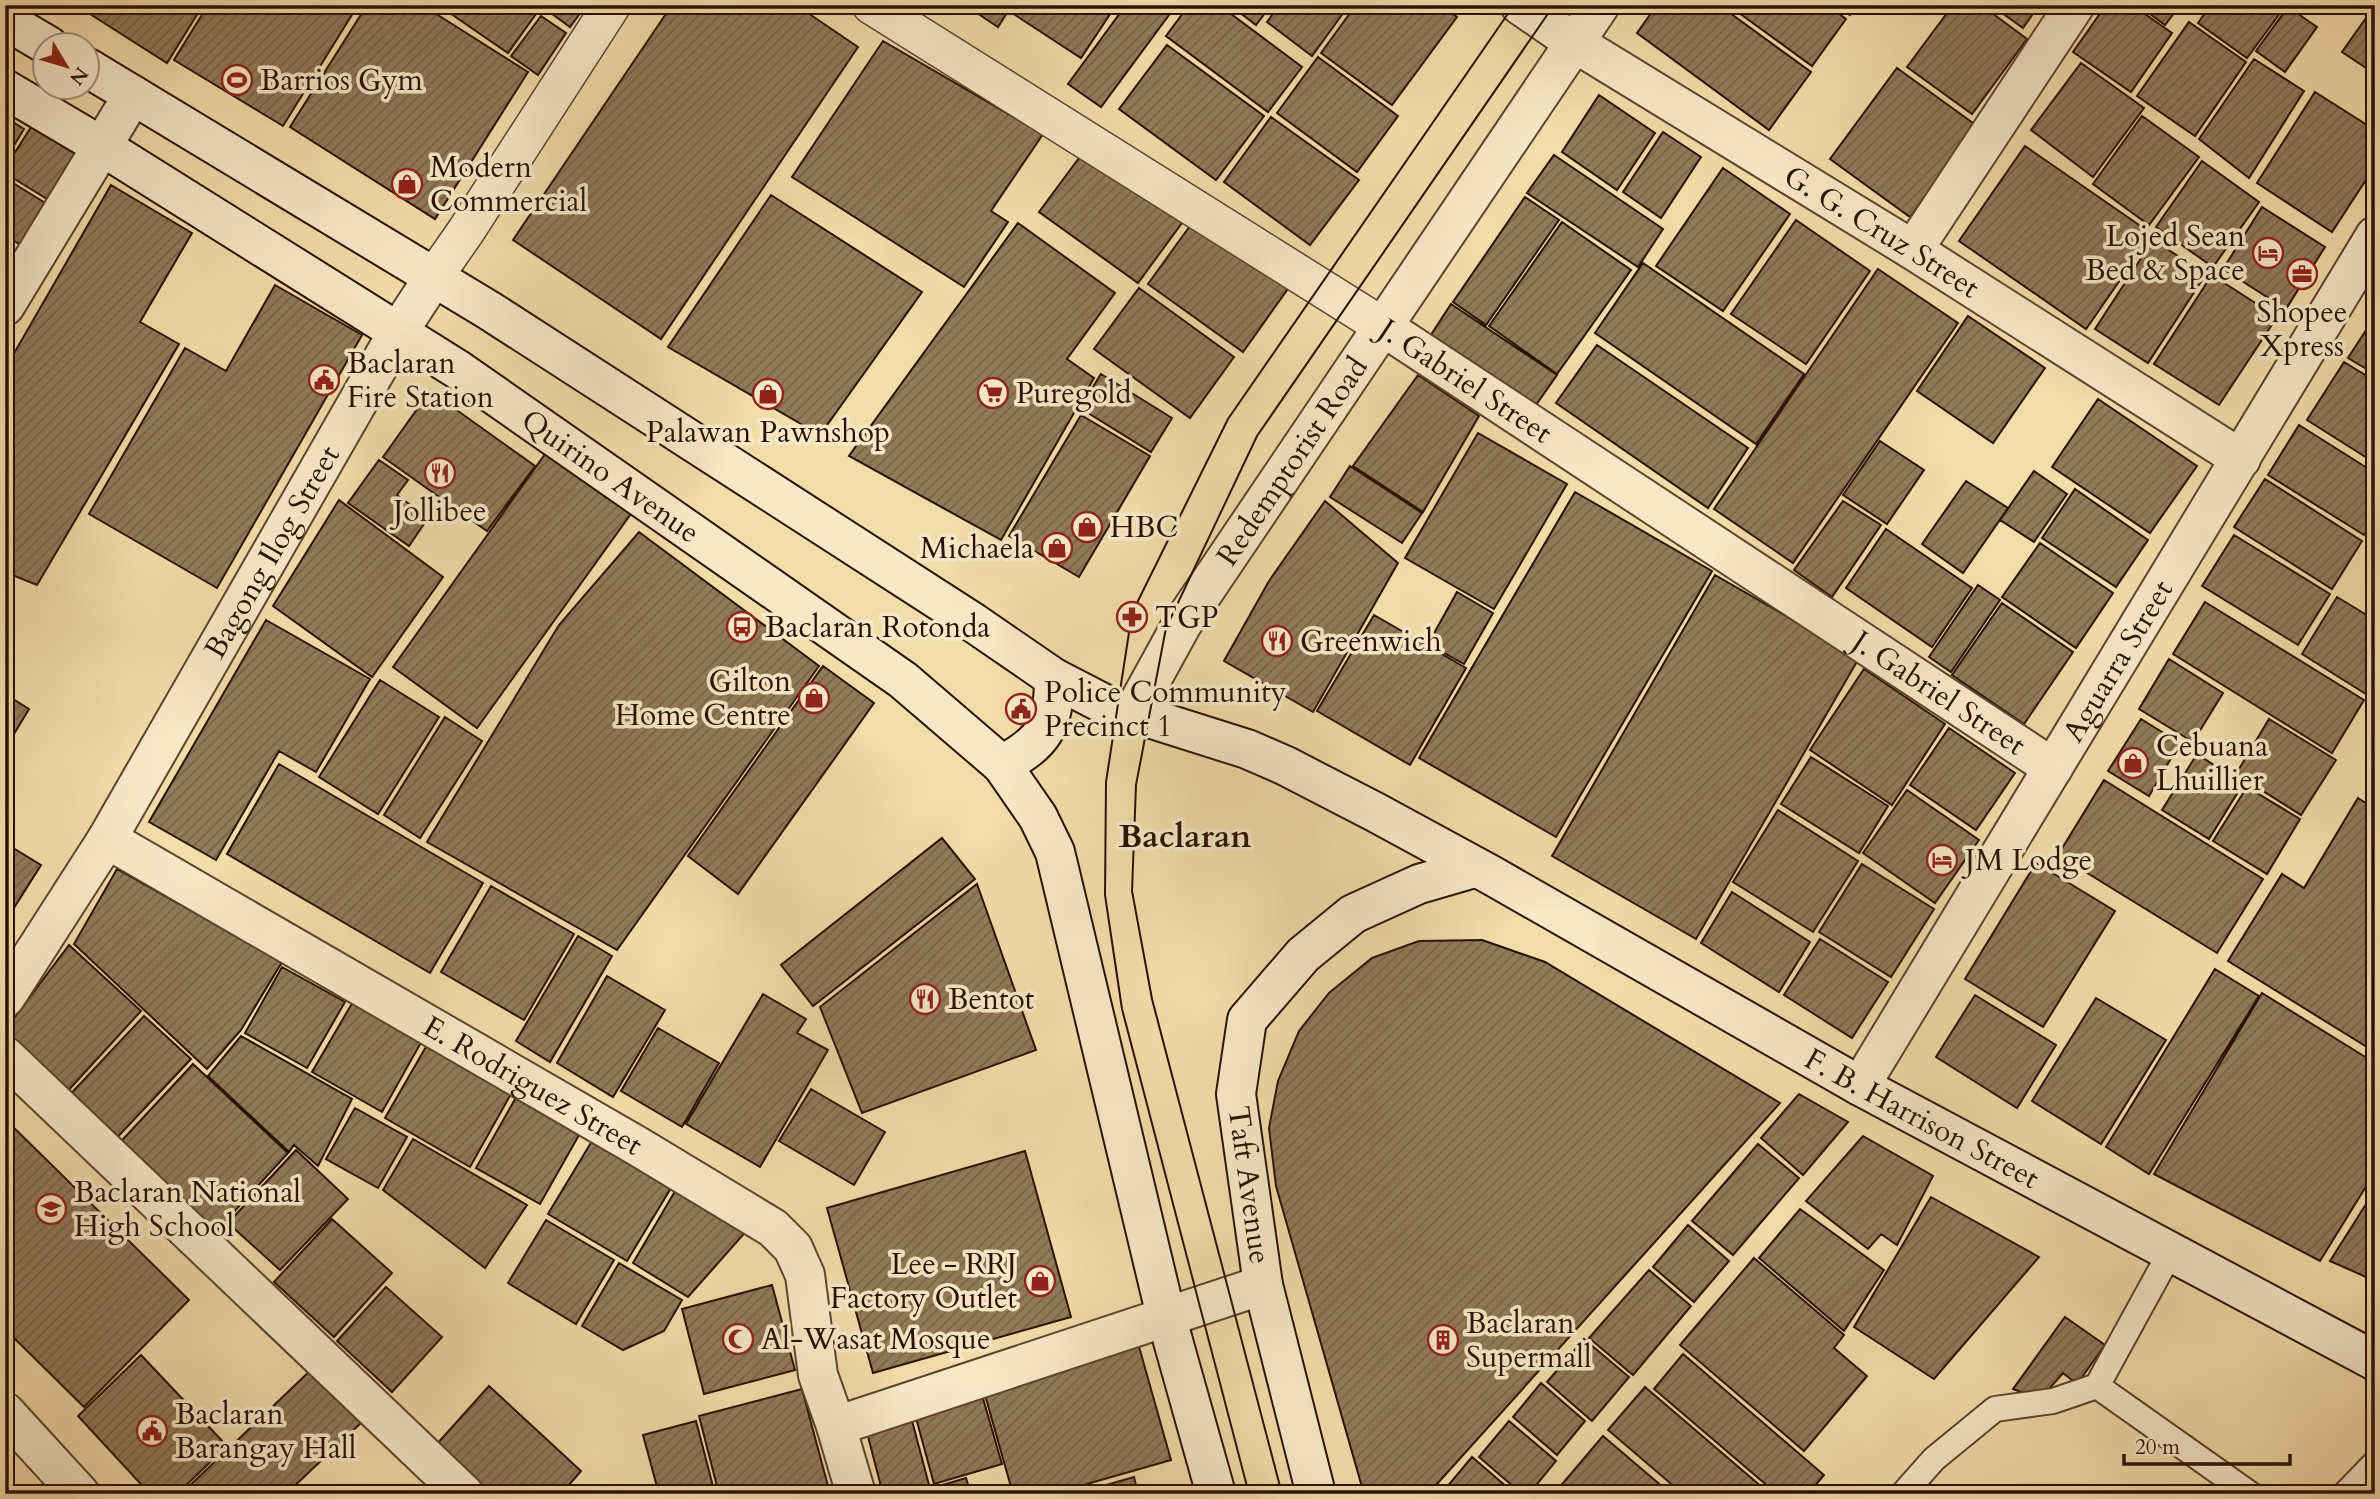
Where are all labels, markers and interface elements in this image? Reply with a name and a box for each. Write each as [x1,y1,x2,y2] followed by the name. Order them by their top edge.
[32,32,102,102] north arrow
[260,60,424,101] place label: Barrios Gym
[63,61,94,91] text: N
[220,63,254,97] sports icon: Barrios Gym
[430,147,588,222] place label: Modern Commercial
[1776,155,1988,308] street label: G. G. Cruz Street
[390,167,424,201] shop icon: Modern Commercial
[2085,216,2245,291] place label: Lojed Sean Bed & Space
[2251,236,2285,270] hotel icon: Lojed Sean Bed & Space
[2285,257,2319,291] office icon: Shopee Xpress
[2257,292,2347,367] place label: Shopee Xpress
[1368,307,1561,453] street label: J. Gabriel Street
[347,343,494,418] place label: Baclaran Fire Station
[1207,349,1377,574] street label: Redemptorist Road
[307,363,341,397] public building icon: Baclaran Fire Station
[1016,373,1131,414] place label: Puregold
[976,376,1010,410] supermarket icon: Puregold
[751,377,785,411] shop icon: Palawan Pawnshop
[513,400,708,553] street label: Quirino Avenue
[646,412,890,453] place label: Palawan Pawnshop
[194,437,349,666] street label: Bagong Ilog Street
[423,456,457,490] restaurant icon: Jollibee
[389,491,487,532] place label: Jollibee
[1110,507,1178,548] place label: HBC
[1070,510,1104,544] shop icon: HBC
[920,528,1034,569] place label: Michaela
[1040,531,1074,565] shop icon: Michaela
[2053,572,2183,750] street label: Aguarra Street
[1155,597,1219,638] place label: TGP
[1115,600,1149,634] pharmacy icon: TGP
[765,607,990,648] place label: Baclaran Rotonda
[725,610,759,644] bus stop icon: Baclaran Rotonda
[1841,619,2034,765] street label: J. Gabriel Street
[1300,621,1442,662] place label: Greenwich
[1260,624,1294,658] restaurant icon: Greenwich
[615,661,791,736] place label: Gilton Home Centre
[1044,672,1287,747] place label: Police Community Precinct 1
[797,681,831,715] shop icon: Gilton Home Centre
[1004,692,1038,726] public building icon: Police Community Precinct 1
[2156,726,2268,801] place label: Cebuana Lhuillier
[2116,746,2150,780] shop icon: Cebuana Lhuillier
[1118,814,1252,859] district label: Baclaran
[1961,840,2092,881] place label: JM Lodge
[1925,843,1959,877] hotel icon: JM Lodge
[948,979,1035,1020] place label: Bentot
[908,982,942,1016] restaurant icon: Bentot
[416,1006,650,1165] street label: E. Rodriguez Street
[1797,1038,2047,1199] street label: F. B. Harrison Street
[1218,1103,1280,1267] street label: Taft Avenue
[74,1172,301,1247] place label: Baclaran National High School
[34,1192,68,1226] school or university icon: Baclaran National High School
[830,1244,1018,1319] place label: Lee - RRJ Factory Outlet
[1023,1264,1057,1298] shop icon: Lee - RRJ Factory Outlet
[1466,1303,1592,1378] place label: Baclaran Supermall
[761,1319,991,1360] place label: Al-Wasat Mosque
[721,1322,755,1356] mosque icon: Al-Wasat Mosque
[1426,1323,1460,1357] building icon: Baclaran Supermall
[175,1394,357,1469] place label: Baclaran Barangay Hall
[135,1414,169,1448] public building icon: Baclaran Barangay Hall
[2124,1422,2291,1466] scale bar
[2135,1433,2180,1462] text: 20 m

